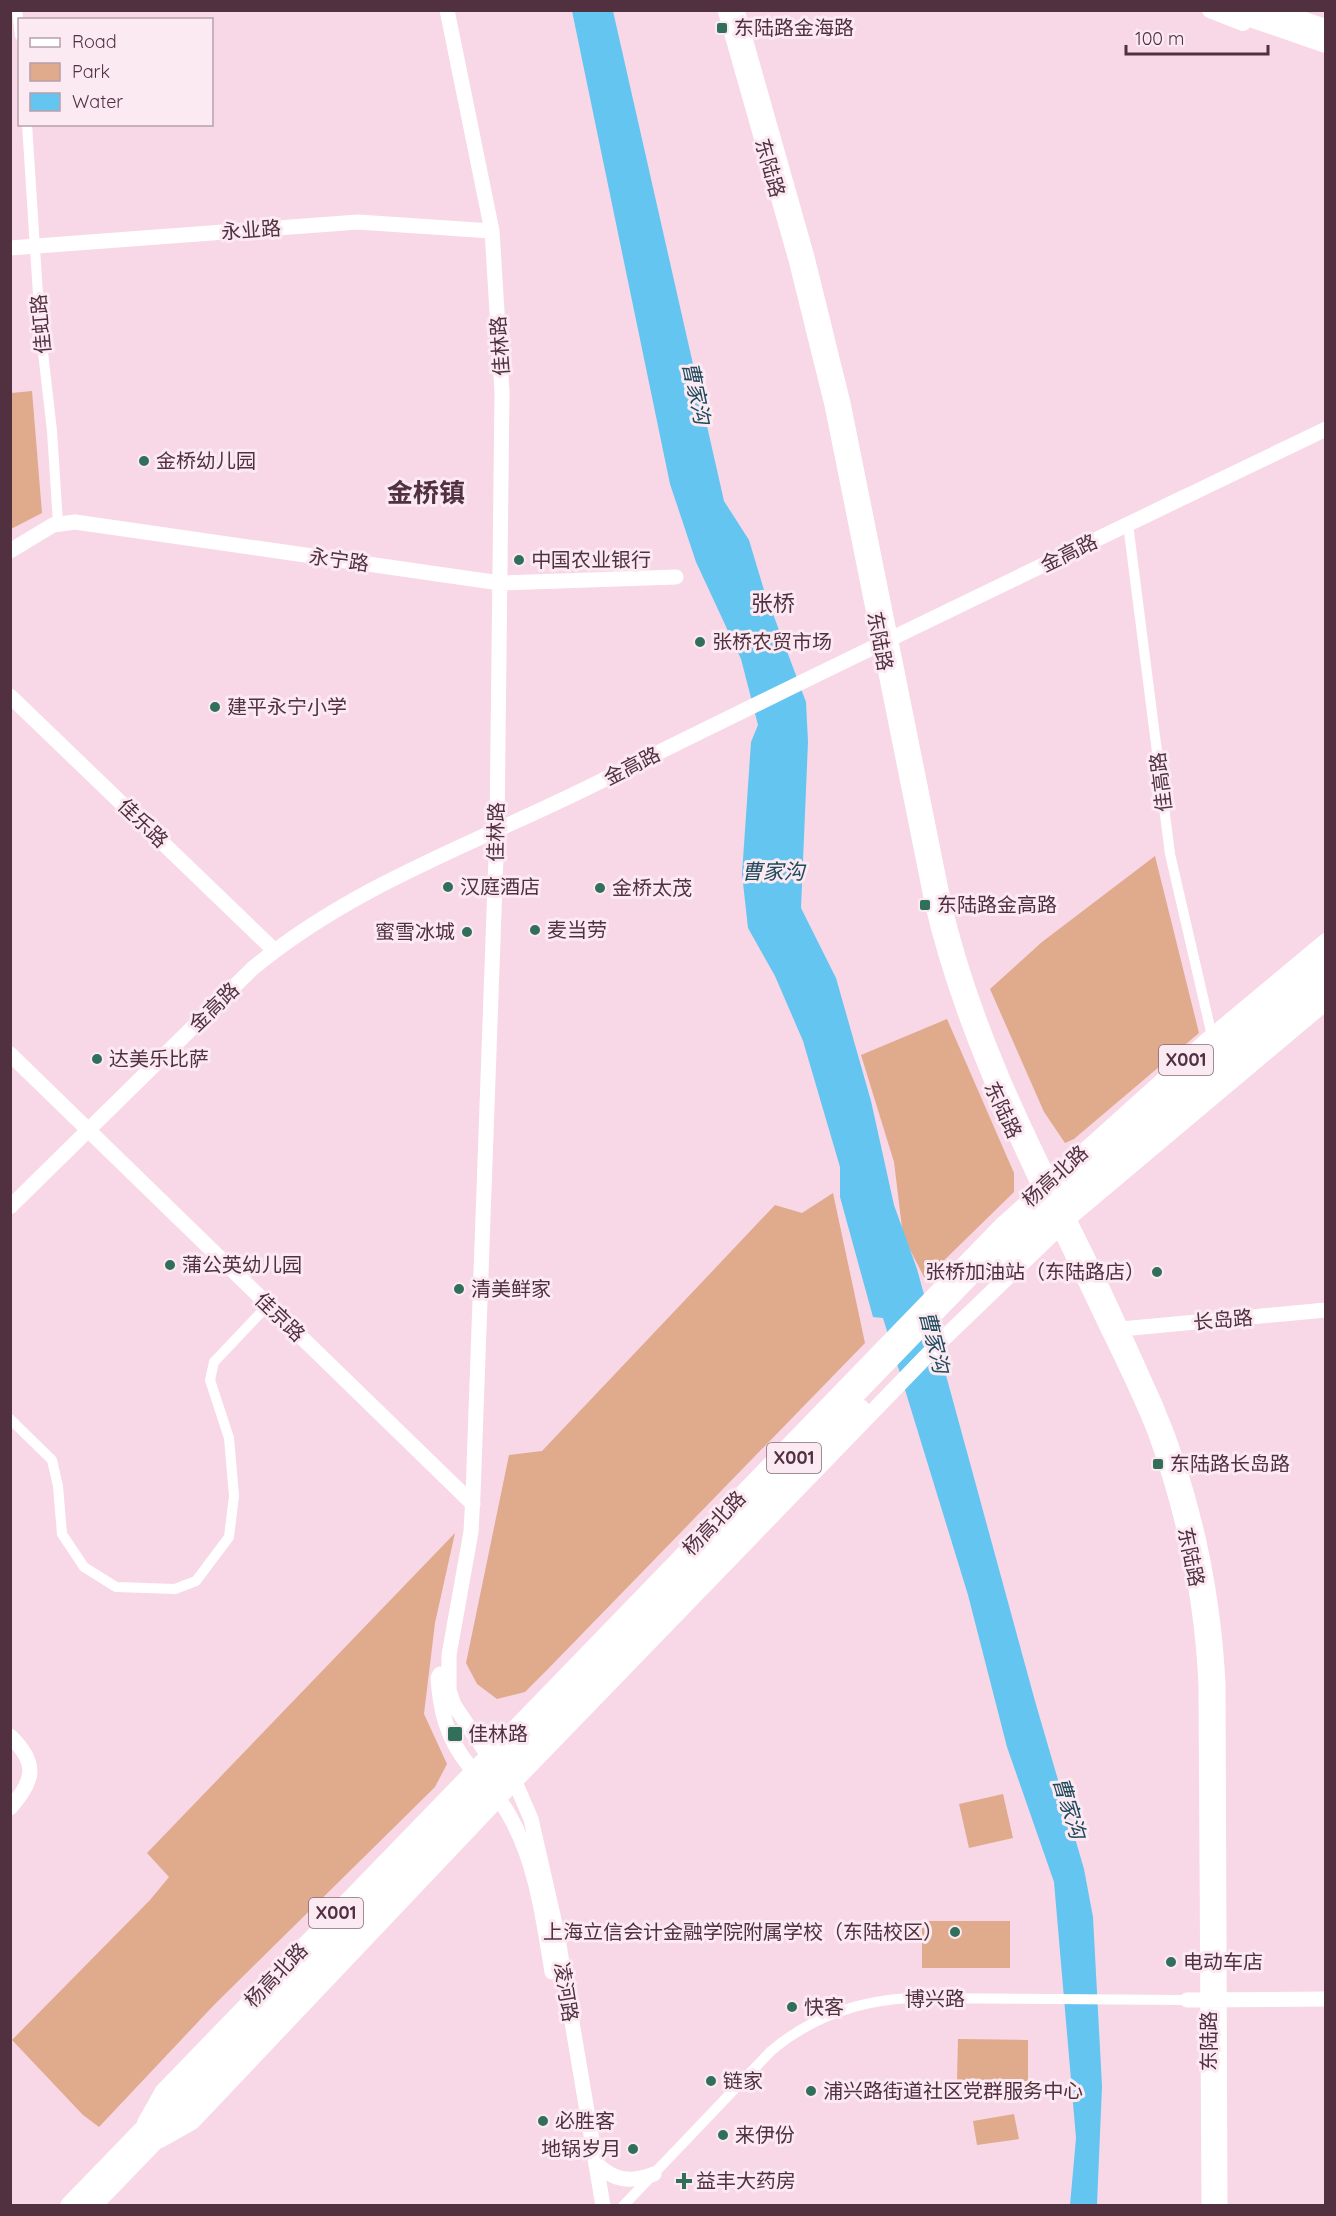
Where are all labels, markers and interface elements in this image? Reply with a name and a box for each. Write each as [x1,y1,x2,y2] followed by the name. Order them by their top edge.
[734,15,854,40] place label: 东陆路金海路
[18,18,213,126] legend
[1126,18,1268,56] scale bar
[715,21,729,35] marker: 东陆路金海路
[1135,27,1184,50] text: 100 m
[72,30,117,53] text: Road
[72,60,110,83] text: Park
[72,90,123,113] text: Water
[750,136,791,200] street label: 东陆路
[220,215,282,244] street label: 永业路
[25,293,56,355] street label: 佳虹路
[485,315,514,377] street label: 佳林路
[678,359,717,428] water label: 曹家沟
[156,448,256,473] place label: 金桥幼儿园
[137,454,151,468] marker: 金桥幼儿园
[387,476,465,509] district label: 金桥镇
[1036,528,1101,577] street label: 金高路
[308,543,371,576] street label: 永宁路
[531,547,651,572] place label: 中国农业银行
[512,553,526,567] marker: 中国农业银行
[751,589,795,617] district label: 张桥
[862,609,898,673] street label: 东陆路
[712,629,832,654] place label: 张桥农贸市场
[693,635,707,649] marker: 张桥农贸市场
[227,694,347,719] place label: 建平永宁小学
[208,700,222,714] marker: 建平永宁小学
[599,741,664,790] street label: 金高路
[1144,751,1177,813] street label: 佳高路
[113,793,174,852] street label: 佳乐路
[482,802,509,862] street label: 佳林路
[742,858,806,884] water label: 曹家沟
[460,874,540,899] place label: 汉庭酒店
[612,875,692,900] place label: 金桥太茂
[441,880,455,894] marker: 汉庭酒店
[593,881,607,895] marker: 金桥太茂
[937,892,1057,917] place label: 东陆路金高路
[918,898,932,912] marker: 东陆路金高路
[547,917,607,942] place label: 麦当劳
[375,919,455,944] place label: 蜜雪冰城
[528,923,542,937] marker: 麦当劳
[460,925,474,939] marker: 蜜雪冰城
[183,977,244,1036] street label: 金高路
[1159,1045,1213,1075] road number: X001
[109,1046,209,1071] place label: 达美乐比萨
[90,1052,104,1066] marker: 达美乐比萨
[979,1077,1027,1142] street label: 东陆路
[1017,1140,1093,1212] street label: 杨高北路
[182,1252,302,1277] place label: 蒲公英幼儿园
[163,1258,177,1272] marker: 蒲公英幼儿园
[925,1259,1145,1284] place label: 张桥加油站（东陆路店）
[1150,1265,1164,1279] marker: 张桥加油站（东陆路店）
[471,1276,551,1301] place label: 清美鲜家
[452,1282,466,1296] marker: 清美鲜家
[250,1287,311,1346] street label: 佳京路
[1192,1304,1254,1335] street label: 长岛路
[915,1308,956,1377] water label: 曹家沟
[767,1443,821,1473] road number: X001
[1170,1451,1290,1476] place label: 东陆路长岛路
[1151,1457,1165,1471] marker: 东陆路长岛路
[677,1485,750,1560] street label: 杨高北路
[1173,1525,1210,1589] street label: 东陆路
[468,1721,528,1746] place label: 佳林路
[446,1725,464,1743] marker: 佳林路
[1048,1774,1092,1844] water label: 曹家沟
[309,1898,363,1928] road number: X001
[543,1919,943,1944] place label: 上海立信会计金融学院附属学校（东陆校区）
[948,1925,962,1939] marker: 上海立信会计金融学院附属学校（东陆校区）
[239,1937,312,2012] street label: 杨高北路
[1183,1949,1263,1974] place label: 电动车店
[1164,1955,1178,1969] marker: 电动车店
[549,1960,584,2024] street label: 凌河路
[905,1986,965,2011] street label: 博兴路
[804,1994,844,2019] place label: 快客
[785,2000,799,2014] marker: 快客
[1196,2011,1221,2071] street label: 东陆路
[723,2068,763,2093] place label: 链家
[704,2074,718,2088] marker: 链家
[823,2078,1083,2103] place label: 浦兴路街道社区党群服务中心
[804,2084,818,2098] marker: 浦兴路街道社区党群服务中心
[555,2108,615,2133] place label: 必胜客
[536,2114,550,2128] marker: 必胜客
[735,2122,795,2147] place label: 来伊份
[716,2128,730,2142] marker: 来伊份
[541,2136,621,2161] place label: 地锅岁月
[626,2142,640,2156] marker: 地锅岁月
[696,2168,796,2193] place label: 益丰大药房
[677,2174,691,2188] marker: 益丰大药房

